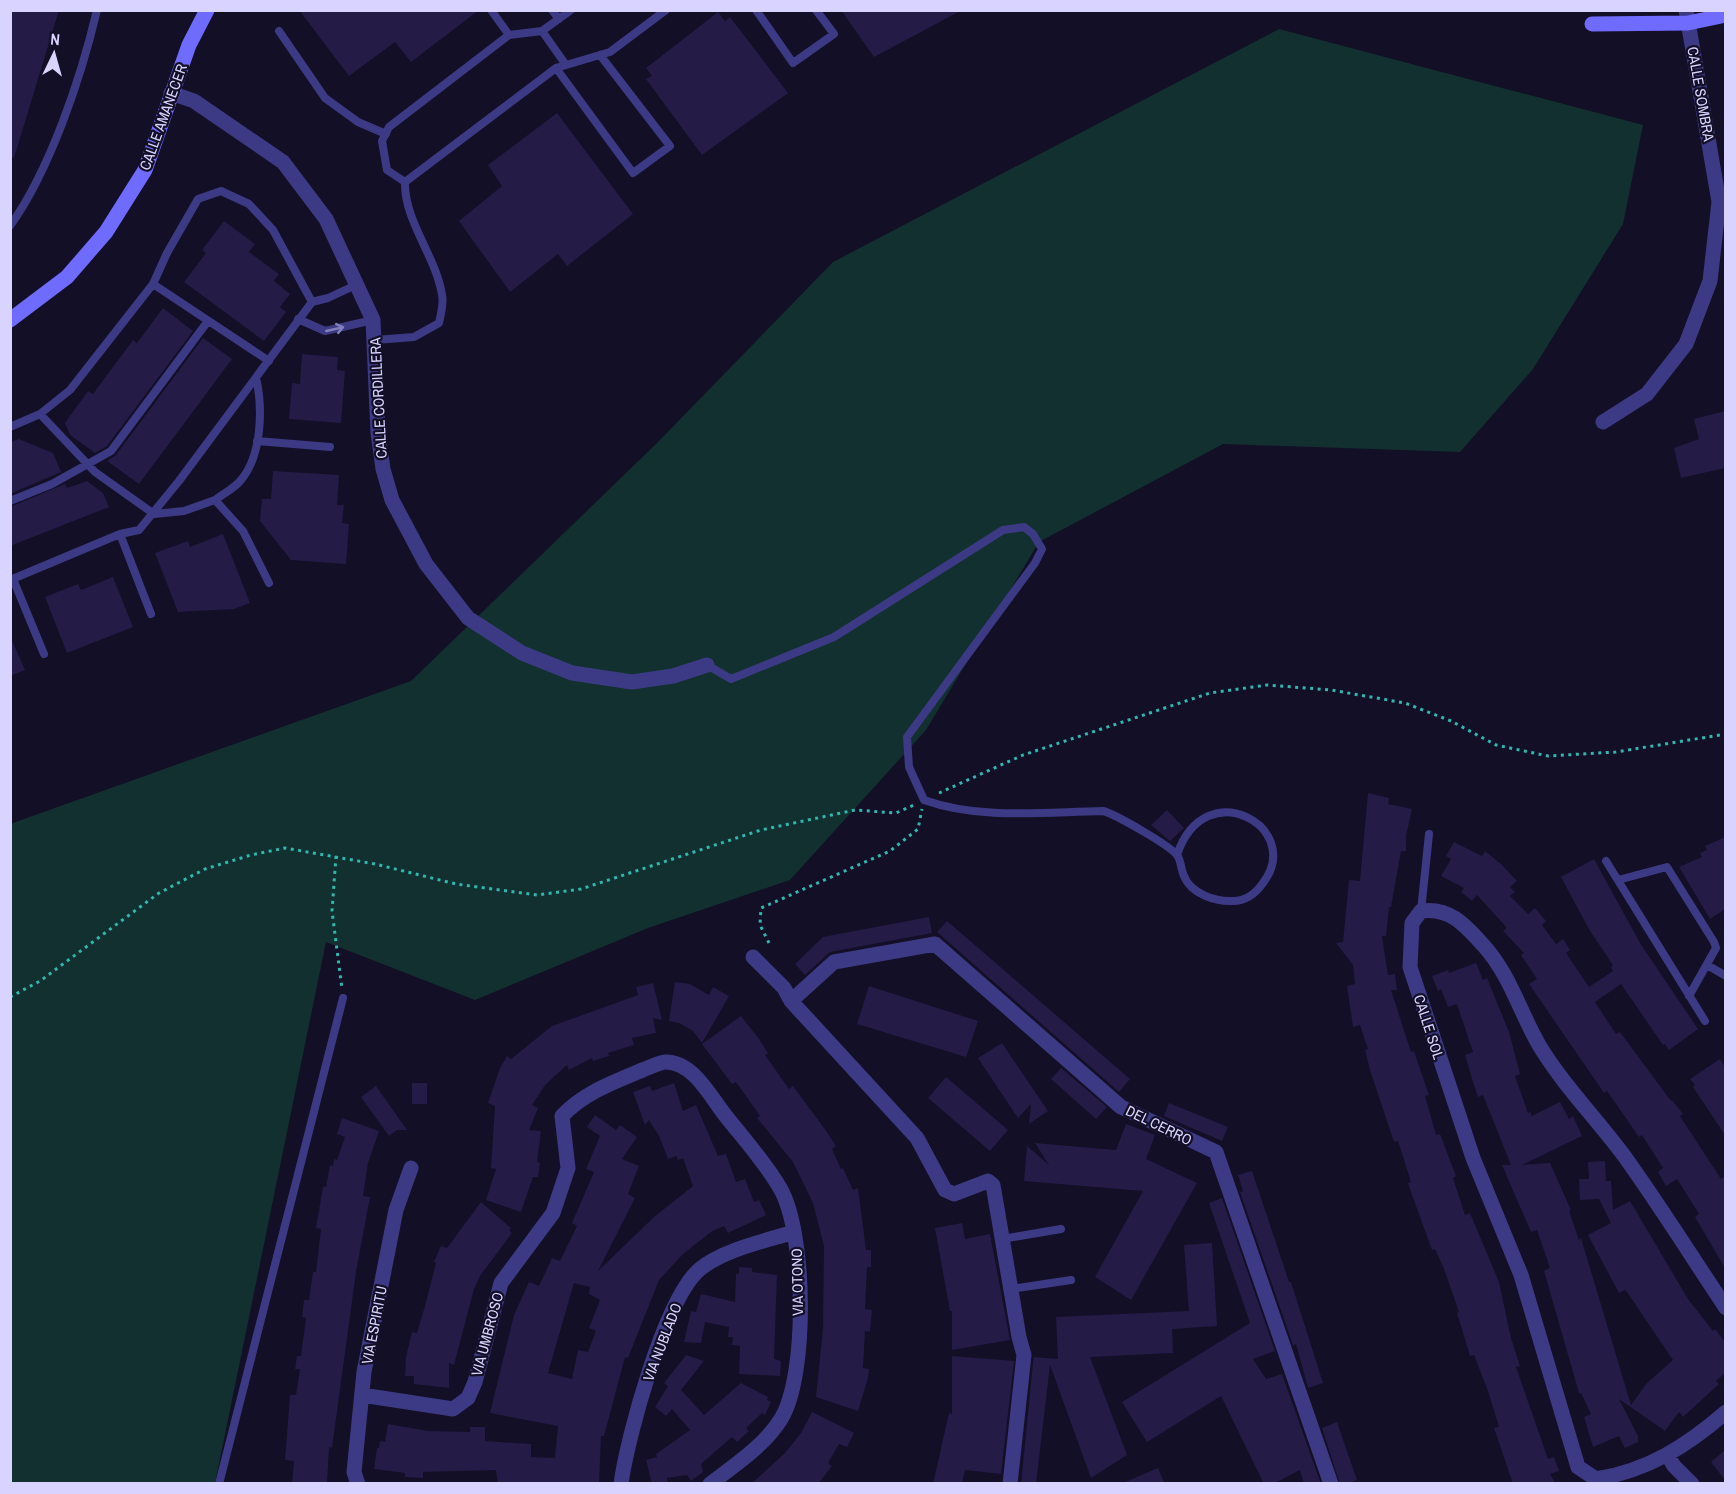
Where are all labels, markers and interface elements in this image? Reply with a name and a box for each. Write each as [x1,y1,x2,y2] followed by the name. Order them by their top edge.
[24,24,84,84] north arrow
[50,28,61,50] text: N
[1682,45,1720,144] street label: CALLE SOMBRA
[134,61,192,173] street label: CALLE AMANECER
[325,322,344,334] one-way arrow
[364,336,392,459] street label: CALLE CORDILLERA
[1409,992,1449,1062] street label: CALLE SOL
[1122,1100,1196,1150] street label: DEL CERRO
[786,1248,808,1316] street label: VIA OTONO
[356,1284,392,1366] street label: VIA ESPIRITU
[466,1290,508,1378] street label: VIA UMBROSO
[637,1300,687,1384] street label: VIA NUBLADO

